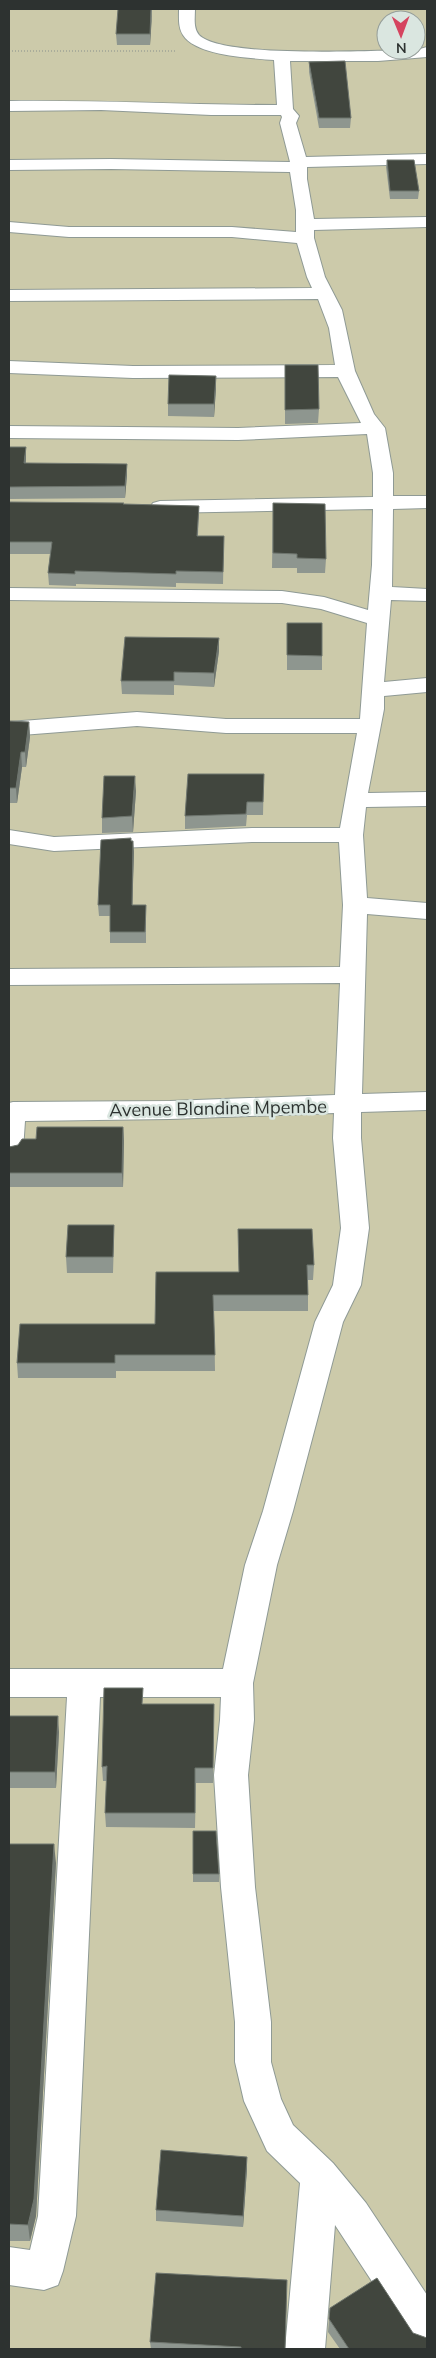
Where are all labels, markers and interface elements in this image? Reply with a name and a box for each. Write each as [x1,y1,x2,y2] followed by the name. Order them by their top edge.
[376,10,426,60] north arrow
[396,39,407,57] text: N
[109,1095,327,1121] street label: Avenue Blandine Mpembe

